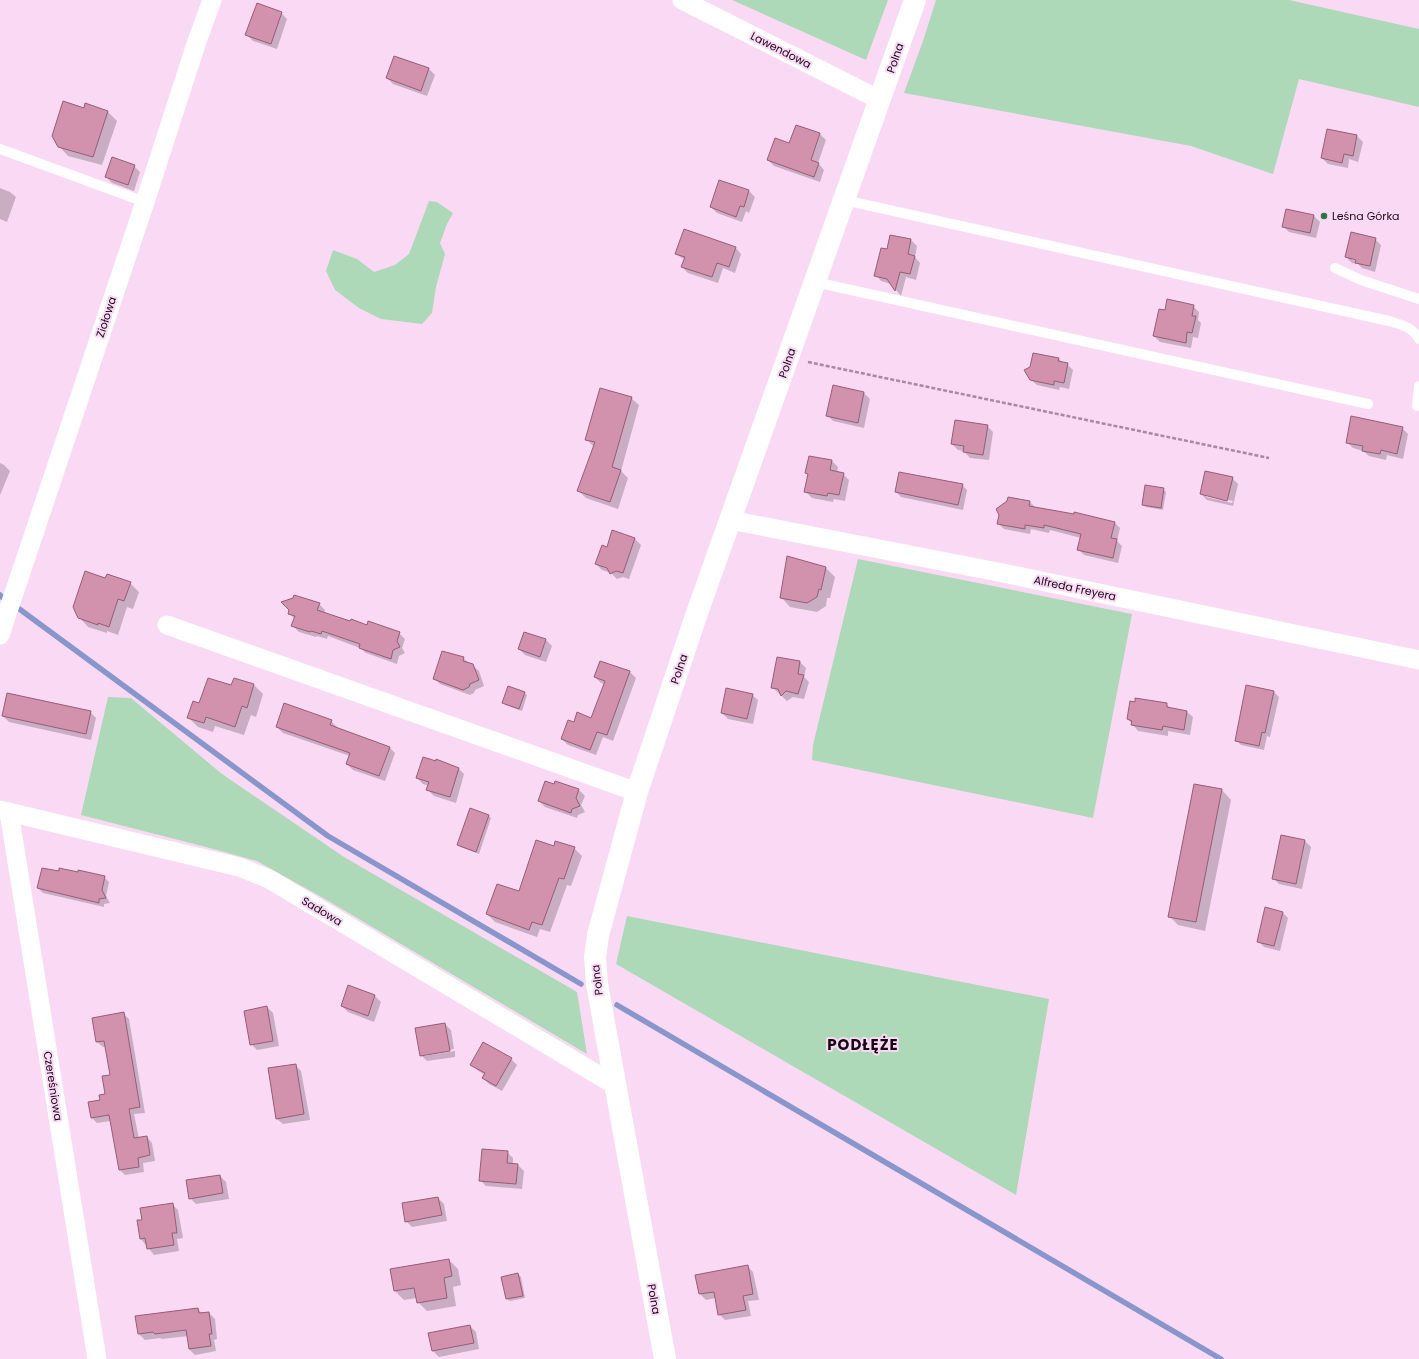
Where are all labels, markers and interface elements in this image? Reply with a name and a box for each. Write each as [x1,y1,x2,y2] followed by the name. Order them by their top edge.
[748,28,814,72] street label: Lawendowa
[882,41,908,75] street label: Polna
[1332,208,1400,224] place label: Leśna Górka
[1319,211,1329,221] marker: Leśna Górka
[92,295,120,339] street label: Ziołowa
[774,346,800,380] street label: Polna
[1032,571,1118,605] street label: Alfreda Freyera
[666,652,692,686] street label: Polna
[299,893,345,929] street label: Sadowa
[587,964,607,996] street label: Polna
[827,1034,899,1055] district label: PODŁĘŻE
[40,1050,66,1122] street label: Czereśniowa
[643,1283,665,1315] street label: Polna

